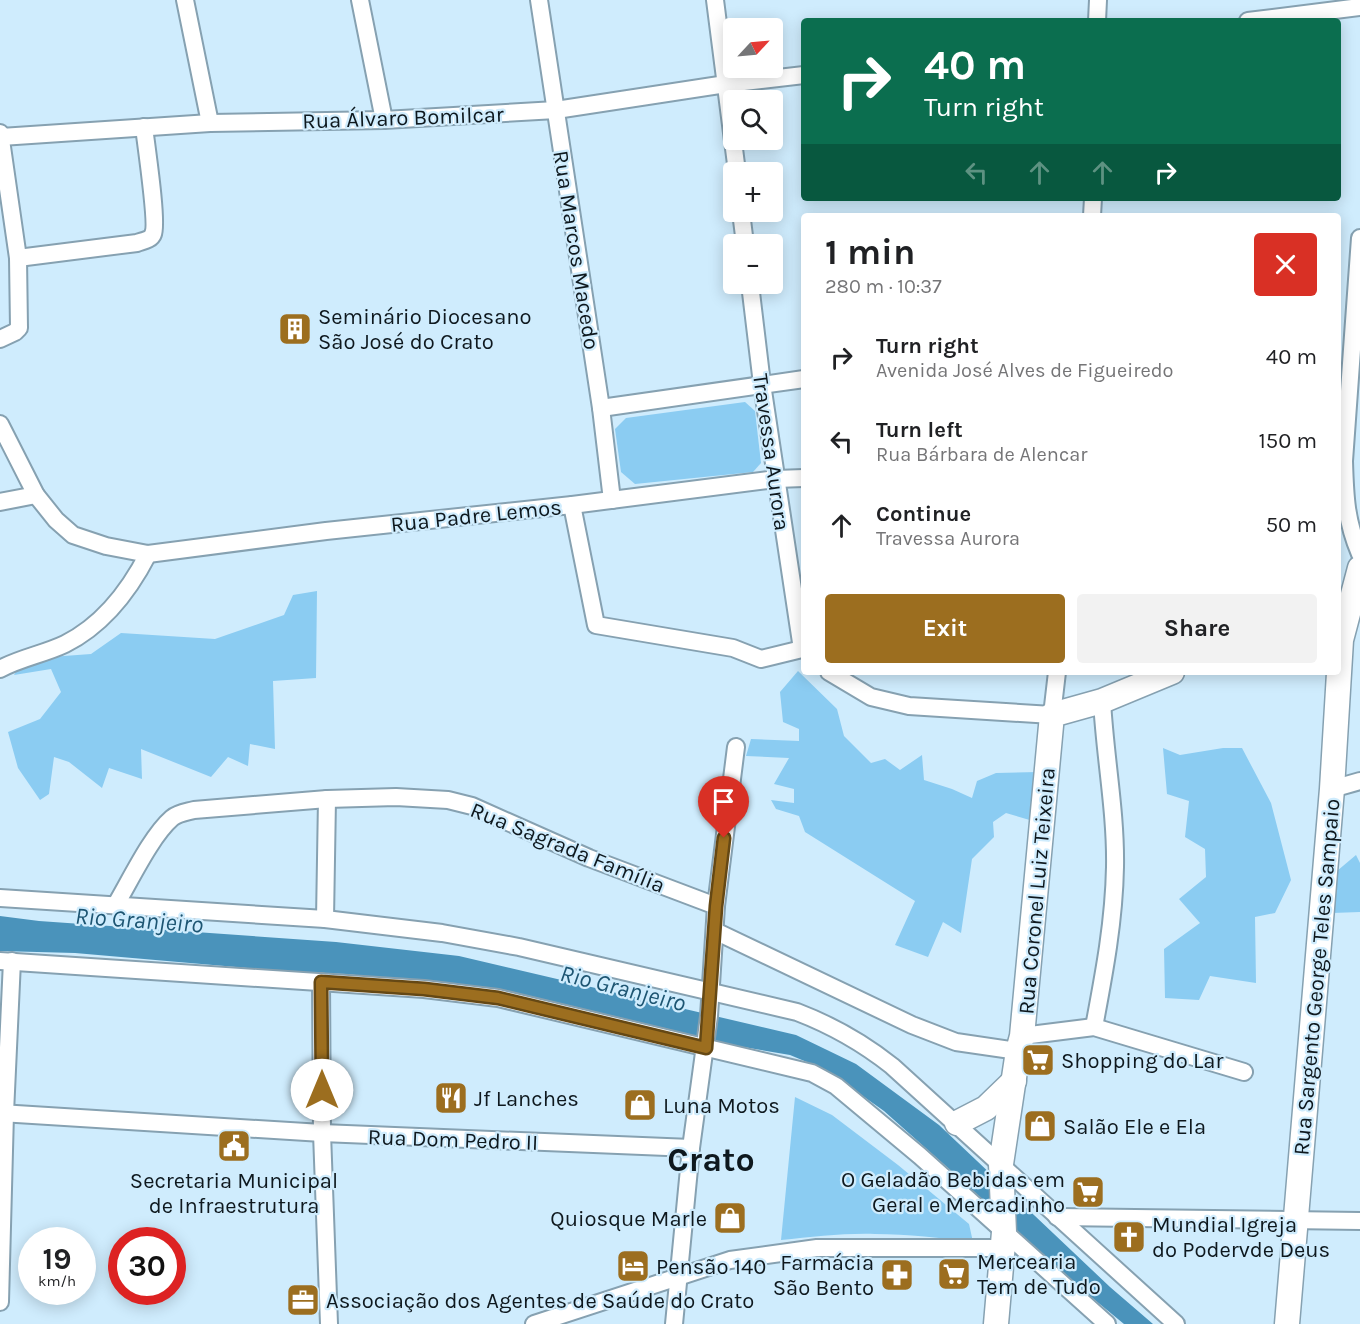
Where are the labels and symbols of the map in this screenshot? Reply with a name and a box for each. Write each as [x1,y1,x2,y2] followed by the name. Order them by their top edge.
[723,18,783,78] north arrow
[302,100,504,135] street label: Rua Álvaro Bomilcar
[547,149,605,352] street label: Rua Marcos Macedo
[318,304,532,355] place label: Seminário Diocesano São José do Crato
[277,311,313,347] building icon: Seminário Diocesano São José do Crato
[747,372,795,532] street label: Travessa Aurora
[389,494,563,538] street label: Rua Padre Lemos
[1013,767,1061,1016] street label: Rua Coronel Luiz Teixeira
[698,776,749,838] pin
[467,797,669,899] street label: Rua Sagrada Família
[1288,798,1346,1157] street label: Rua Sargento George Teles Sampaio
[74,902,204,938] water label: Rio Granjeiro
[557,959,689,1017] water label: Rio Granjeiro
[1020,1042,1056,1078] supermarket icon: Shopping do Lar
[1061,1048,1223,1074] place label: Shopping do Lar
[290,1058,354,1122] position arrow
[433,1080,469,1116] restaurant icon: Jf Lanches
[474,1086,579,1112] place label: Jf Lanches
[622,1087,658,1123] shop icon: Luna Motos
[663,1093,780,1119] place label: Luna Motos
[1022,1108,1058,1144] shop icon: Salão Ele e Ela
[1063,1114,1206,1140] place label: Salão Ele e Ela
[367,1124,539,1156] street label: Rua Dom Pedro II
[216,1128,252,1164] public building icon: Secretaria Municipal de Infraestrutura
[667,1140,755,1180] district label: Crato
[841,1167,1065,1218] place label: O Geladão Bebidas em Geral e Mercadinho
[130,1168,338,1219] place label: Secretaria Municipal de Infraestrutura
[1070,1174,1106,1210] supermarket icon: O Geladão Bebidas em Geral e Mercadinho
[712,1200,748,1236] shop icon: Quiosque Marle
[550,1206,707,1232] place label: Quiosque Marle
[1152,1212,1330,1263] place label: Mundial Igreja do Podervde Deus
[1111,1219,1147,1255] church icon: Mundial Igreja do Podervde Deus
[108,1227,186,1305] speed limit sign: 30
[615,1248,651,1284] hotel icon: Pensão 140
[977,1249,1101,1300] place label: Mercearia Tem de Tudo
[773,1250,874,1301] place label: Farmácia São Bento
[656,1254,766,1280] place label: Pensão 140
[936,1256,972,1292] supermarket icon: Mercearia Tem de Tudo
[879,1257,915,1293] pharmacy icon: Farmácia São Bento
[285,1282,321,1318] office icon: Associação dos Agentes de Saúde do Crato
[326,1288,754,1314] place label: Associação dos Agentes de Saúde do Crato

